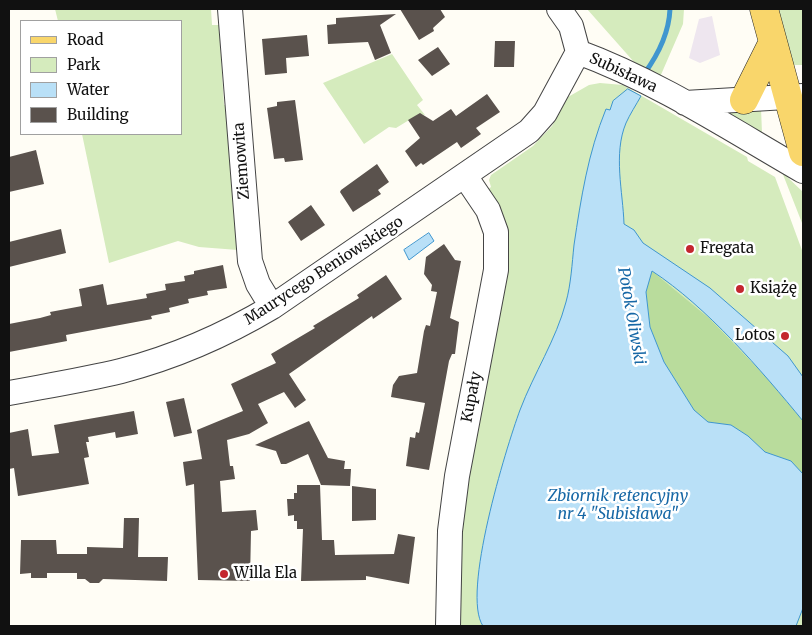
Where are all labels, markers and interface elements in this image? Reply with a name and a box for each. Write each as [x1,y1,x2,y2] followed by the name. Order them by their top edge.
[20,20,182,135] legend
[67,30,103,49] text: Road
[586,49,660,97] street label: Subisława
[67,55,100,74] text: Park
[67,80,109,99] text: Water
[67,105,129,124] text: Building
[230,122,254,200] street label: Ziemowita
[241,213,407,329] street label: Maurycego Beniowskiego
[700,240,754,258] place label: Fregata
[684,243,696,255] marker: Fregata
[613,266,649,366] water label: Potok Oliwski
[750,280,797,298] place label: Książę
[734,283,746,295] marker: Książę
[735,327,775,345] place label: Lotos
[779,330,791,342] marker: Lotos
[458,370,486,424] street label: Kupały
[548,486,688,524] water label: Zbiornik retencyjny nr 4 "Subisława"
[234,565,297,583] place label: Willa Ela
[218,568,230,580] marker: Willa Ela

